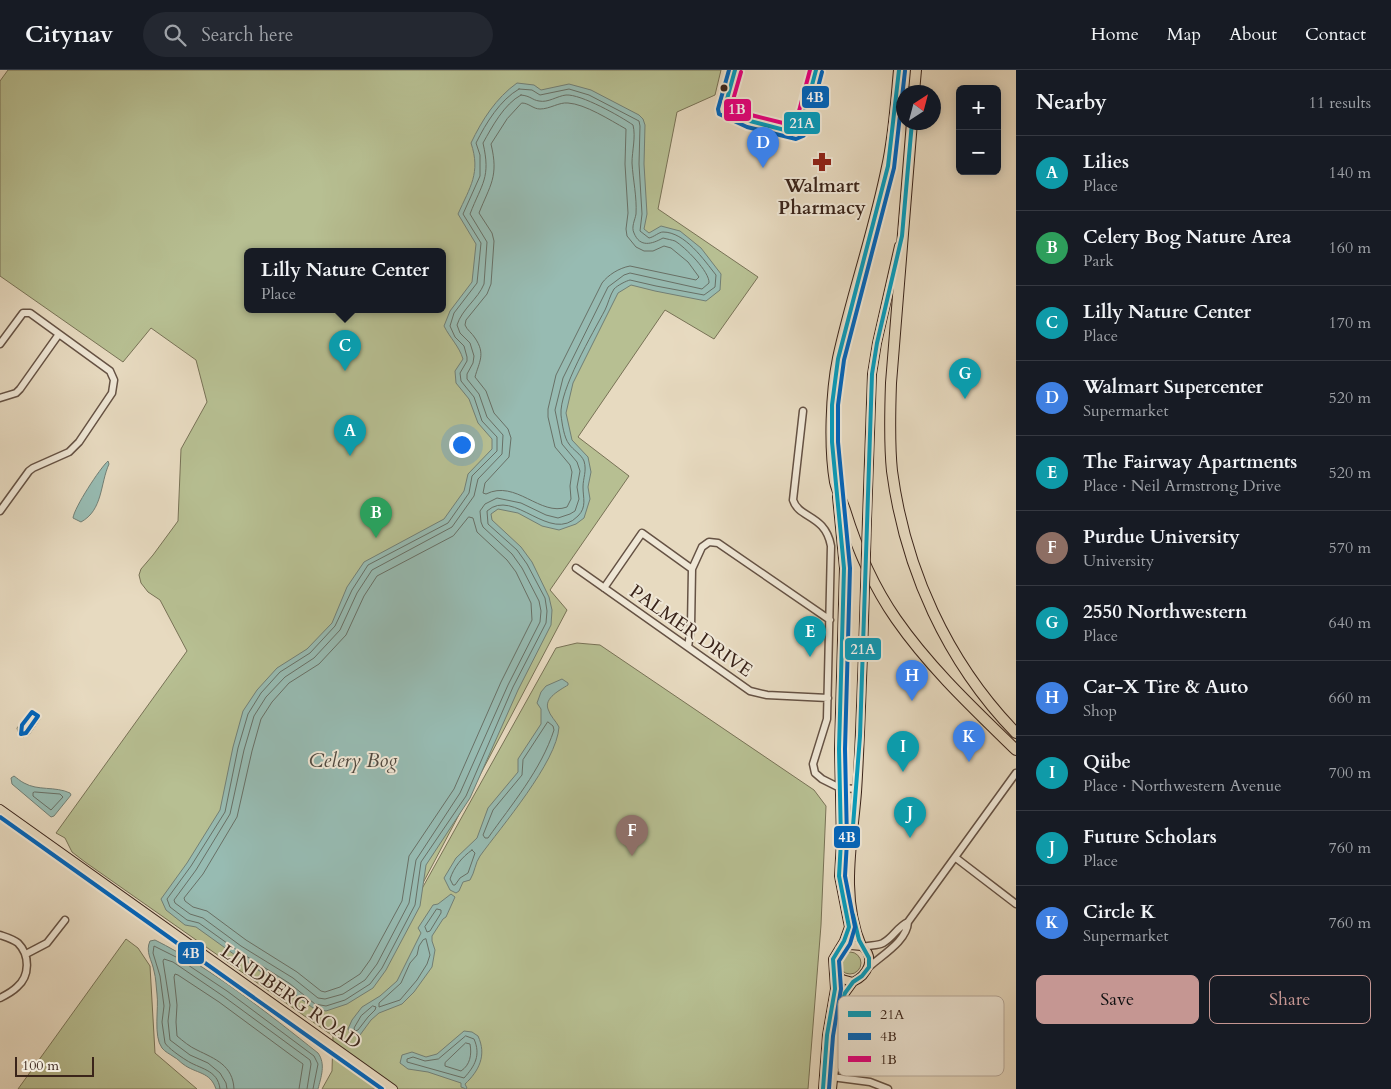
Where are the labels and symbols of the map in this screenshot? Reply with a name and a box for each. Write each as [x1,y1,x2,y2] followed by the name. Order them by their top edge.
[719,83,729,93] unlabelled marker
[801,85,830,109] line badge: 4B
[896,85,941,130] north arrow
[806,88,824,107] text: 4B
[723,98,752,122] line badge: 1B
[728,100,746,119] text: 1B
[783,111,821,135] line badge: 21A
[790,114,815,133] text: 21A
[747,127,779,168] pin: D
[811,151,833,173] pharmacy icon: Walmart Pharmacy
[778,173,866,221] place label: Walmart Pharmacy
[329,330,361,371] pin: C
[949,358,981,399] pin: G
[334,415,366,456] pin: A
[449,432,475,458] your location
[360,497,392,538] pin: B
[624,579,758,683] street label: PALMER DRIVE
[794,616,826,657] pin: E
[844,637,882,661] line badge: 21A
[851,640,876,659] text: 21A
[896,660,928,701] pin: H
[953,721,985,762] pin: K
[887,731,919,772] pin: I
[309,747,397,774] water label: Celery Bog
[894,797,926,838] pin: J
[616,815,648,856] pin: F
[833,825,861,849] line badge: 4B
[838,828,856,847] text: 4B
[216,939,366,1055] street label: LINDBERG ROAD
[177,941,205,965] line badge: 4B
[182,944,200,963] text: 4B
[838,996,1004,1076] legend
[880,1005,904,1024] text: 21A
[880,1027,897,1046] text: 4B
[880,1050,897,1069] text: 1B
[15,1054,94,1077] scale bar

